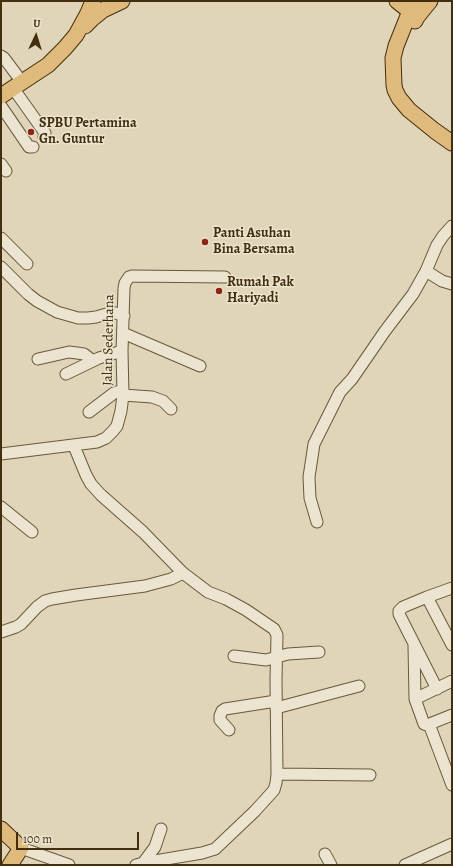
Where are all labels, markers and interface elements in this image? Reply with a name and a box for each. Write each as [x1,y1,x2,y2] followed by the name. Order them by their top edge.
[16,16,56,56] north arrow
[33,16,41,31] text: U
[39,116,137,148] place label: SPBU Pertamina Gn. Guntur
[26,127,36,137] marker: SPBU Pertamina Gn. Guntur
[213,226,295,258] place label: Panti Asuhan Bina Bersama
[200,237,210,247] marker: Panti Asuhan Bina Bersama
[227,275,294,308] place label: Rumah Pak Hariyadi
[214,286,224,296] marker: Rumah Pak Hariyadi
[100,294,118,386] street label: Jalan Sederhana
[18,824,141,850] scale bar
[23,831,52,847] text: 100 m

